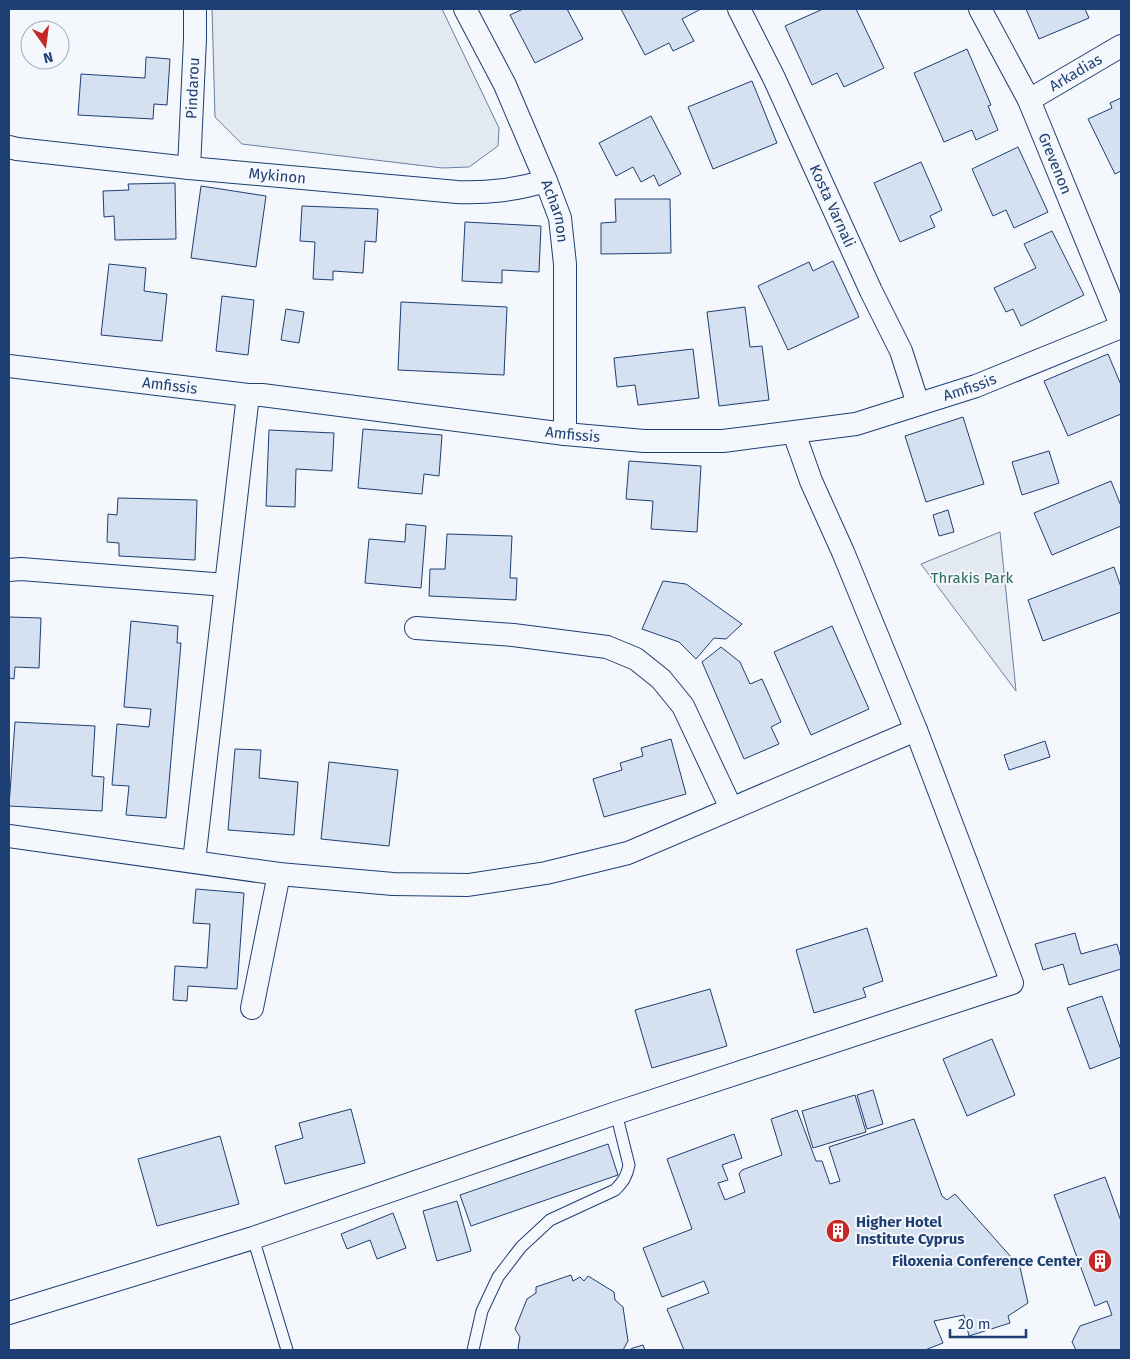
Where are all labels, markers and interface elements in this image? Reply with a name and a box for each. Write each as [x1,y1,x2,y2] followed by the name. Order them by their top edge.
[20,20,70,70] north arrow
[41,48,55,67] text: N
[1046,50,1105,95] street label: Arkadias
[182,57,203,119] street label: Pindarou
[1034,130,1076,197] street label: Grevenon
[806,162,859,250] street label: Kosta Varnali
[248,164,307,187] street label: Mykinon
[537,177,572,243] street label: Acharnon
[941,370,999,405] street label: Amfissis
[141,373,198,398] street label: Amfissis
[544,423,601,446] street label: Amfissis
[931,569,1014,587] park label: Thrakis Park
[856,1213,964,1248] place label: Higher Hotel Institute Cyprus
[825,1218,851,1244] building icon: Higher Hotel Institute Cyprus
[1087,1248,1113,1274] building icon: Filoxenia Conference Center
[892,1252,1083,1270] place label: Filoxenia Conference Center
[950,1306,1026,1338] scale bar
[958,1315,991,1333] text: 20 m

